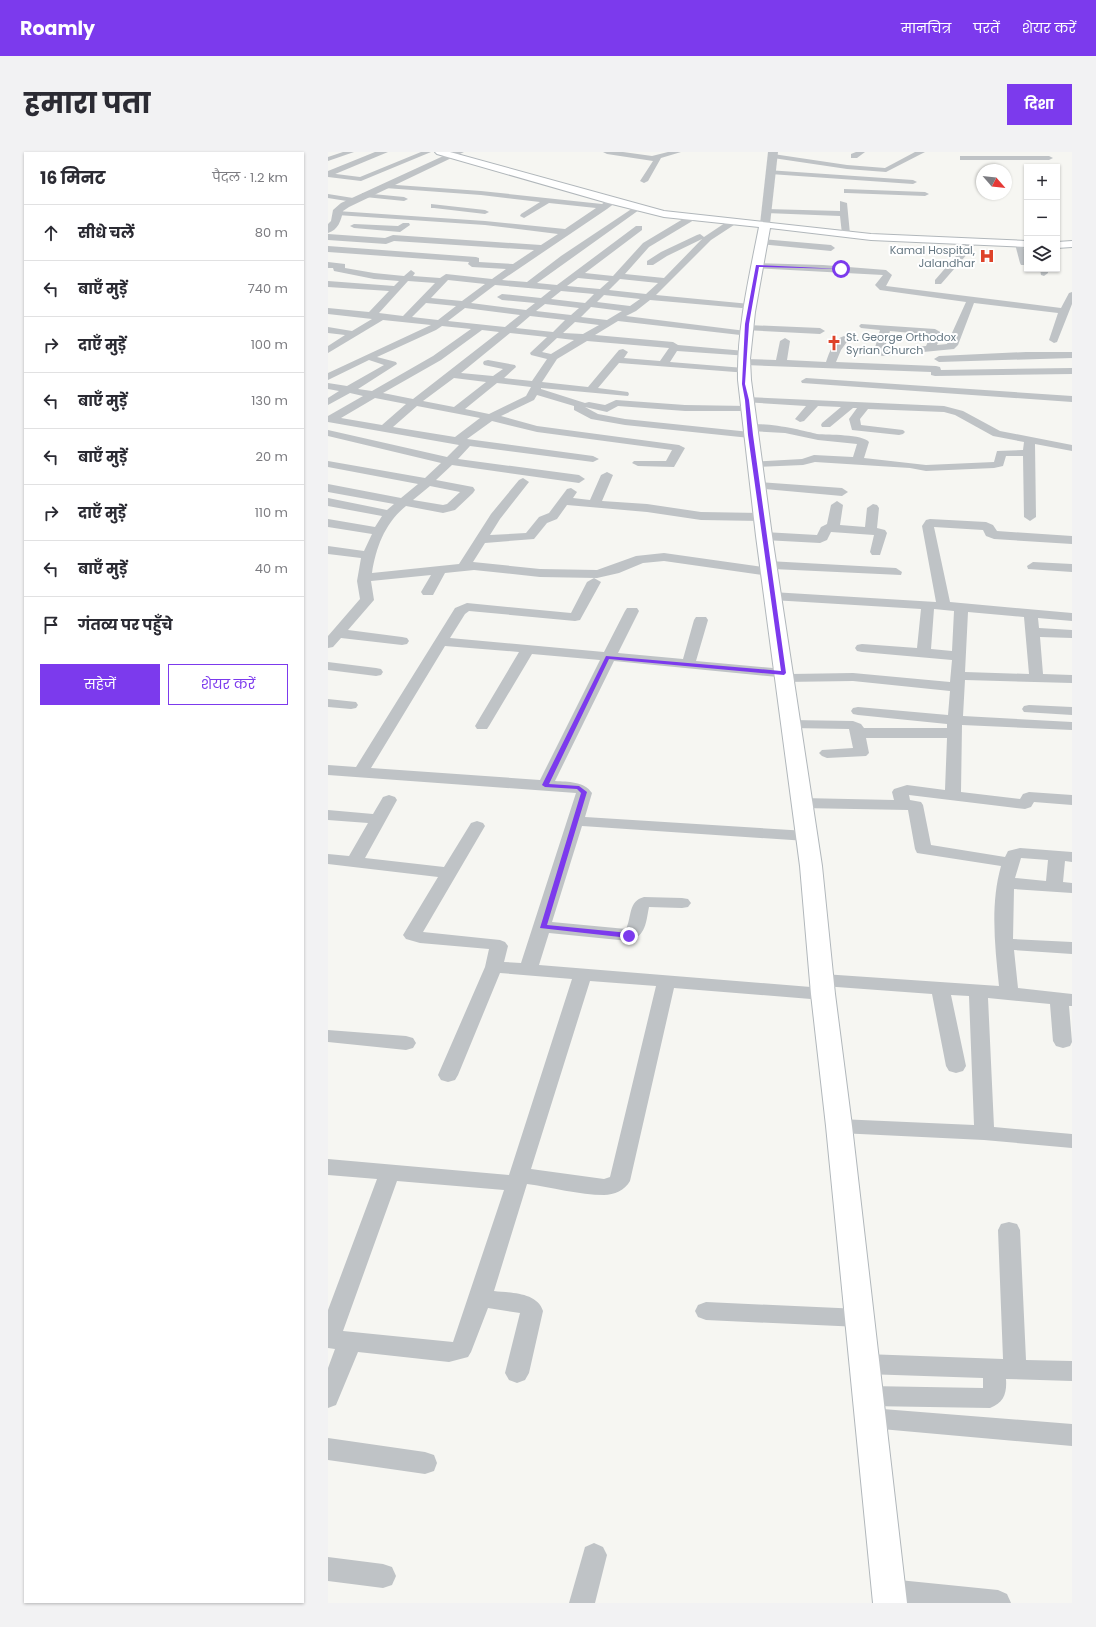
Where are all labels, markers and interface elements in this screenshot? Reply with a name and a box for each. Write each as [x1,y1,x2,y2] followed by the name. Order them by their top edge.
[20,15,95,42] text: Roamly
[901,18,951,38] text: मानचित्र
[973,18,1000,38] text: परतें
[1022,18,1076,38] text: शेयर करें
[24,84,150,123] text: हमारा पता
[1007,84,1072,125] button: दिशा
[976,164,1012,200] north arrow
[1024,164,1060,272] map controls
[1024,164,1060,200] button: +
[40,166,106,190] text: 16 मिनट
[212,168,288,187] text: पैदल · 1.2 km
[1024,200,1060,236] button: −
[40,222,62,244] icon: ahead
[78,222,134,243] text: सीधे चलें
[255,223,288,242] text: 80 m
[1024,236,1060,272] button: layers
[890,242,975,271] place label: Kamal Hospital, Jalandhar
[978,247,996,265] hospital icon: Kamal Hospital, Jalandhar
[832,260,850,278] route start
[40,278,62,300] icon: left
[78,278,127,299] text: बाएँ मुड़ें
[248,279,288,298] text: 740 m
[846,329,957,358] place label: St. George Orthodox Syrian Church
[40,334,62,356] icon: right
[78,334,126,355] text: दाएँ मुड़ें
[825,334,843,352] church icon: St. George Orthodox Syrian Church
[251,335,288,354] text: 100 m
[40,390,62,412] icon: left
[78,390,127,411] text: बाएँ मुड़ें
[251,391,288,410] text: 130 m
[40,446,62,468] icon: left
[78,446,127,467] text: बाएँ मुड़ें
[255,447,288,466] text: 20 m
[40,502,62,524] icon: right
[78,502,126,523] text: दाएँ मुड़ें
[255,503,288,522] text: 110 m
[40,558,62,580] icon: left
[78,558,127,579] text: बाएँ मुड़ें
[255,559,288,578] text: 40 m
[40,614,62,636] icon: arrive
[78,614,173,635] text: गंतव्य पर पहुँचे
[40,664,160,705] button: सहेजें
[168,664,288,705] button: शेयर करें
[620,927,638,945] route end

